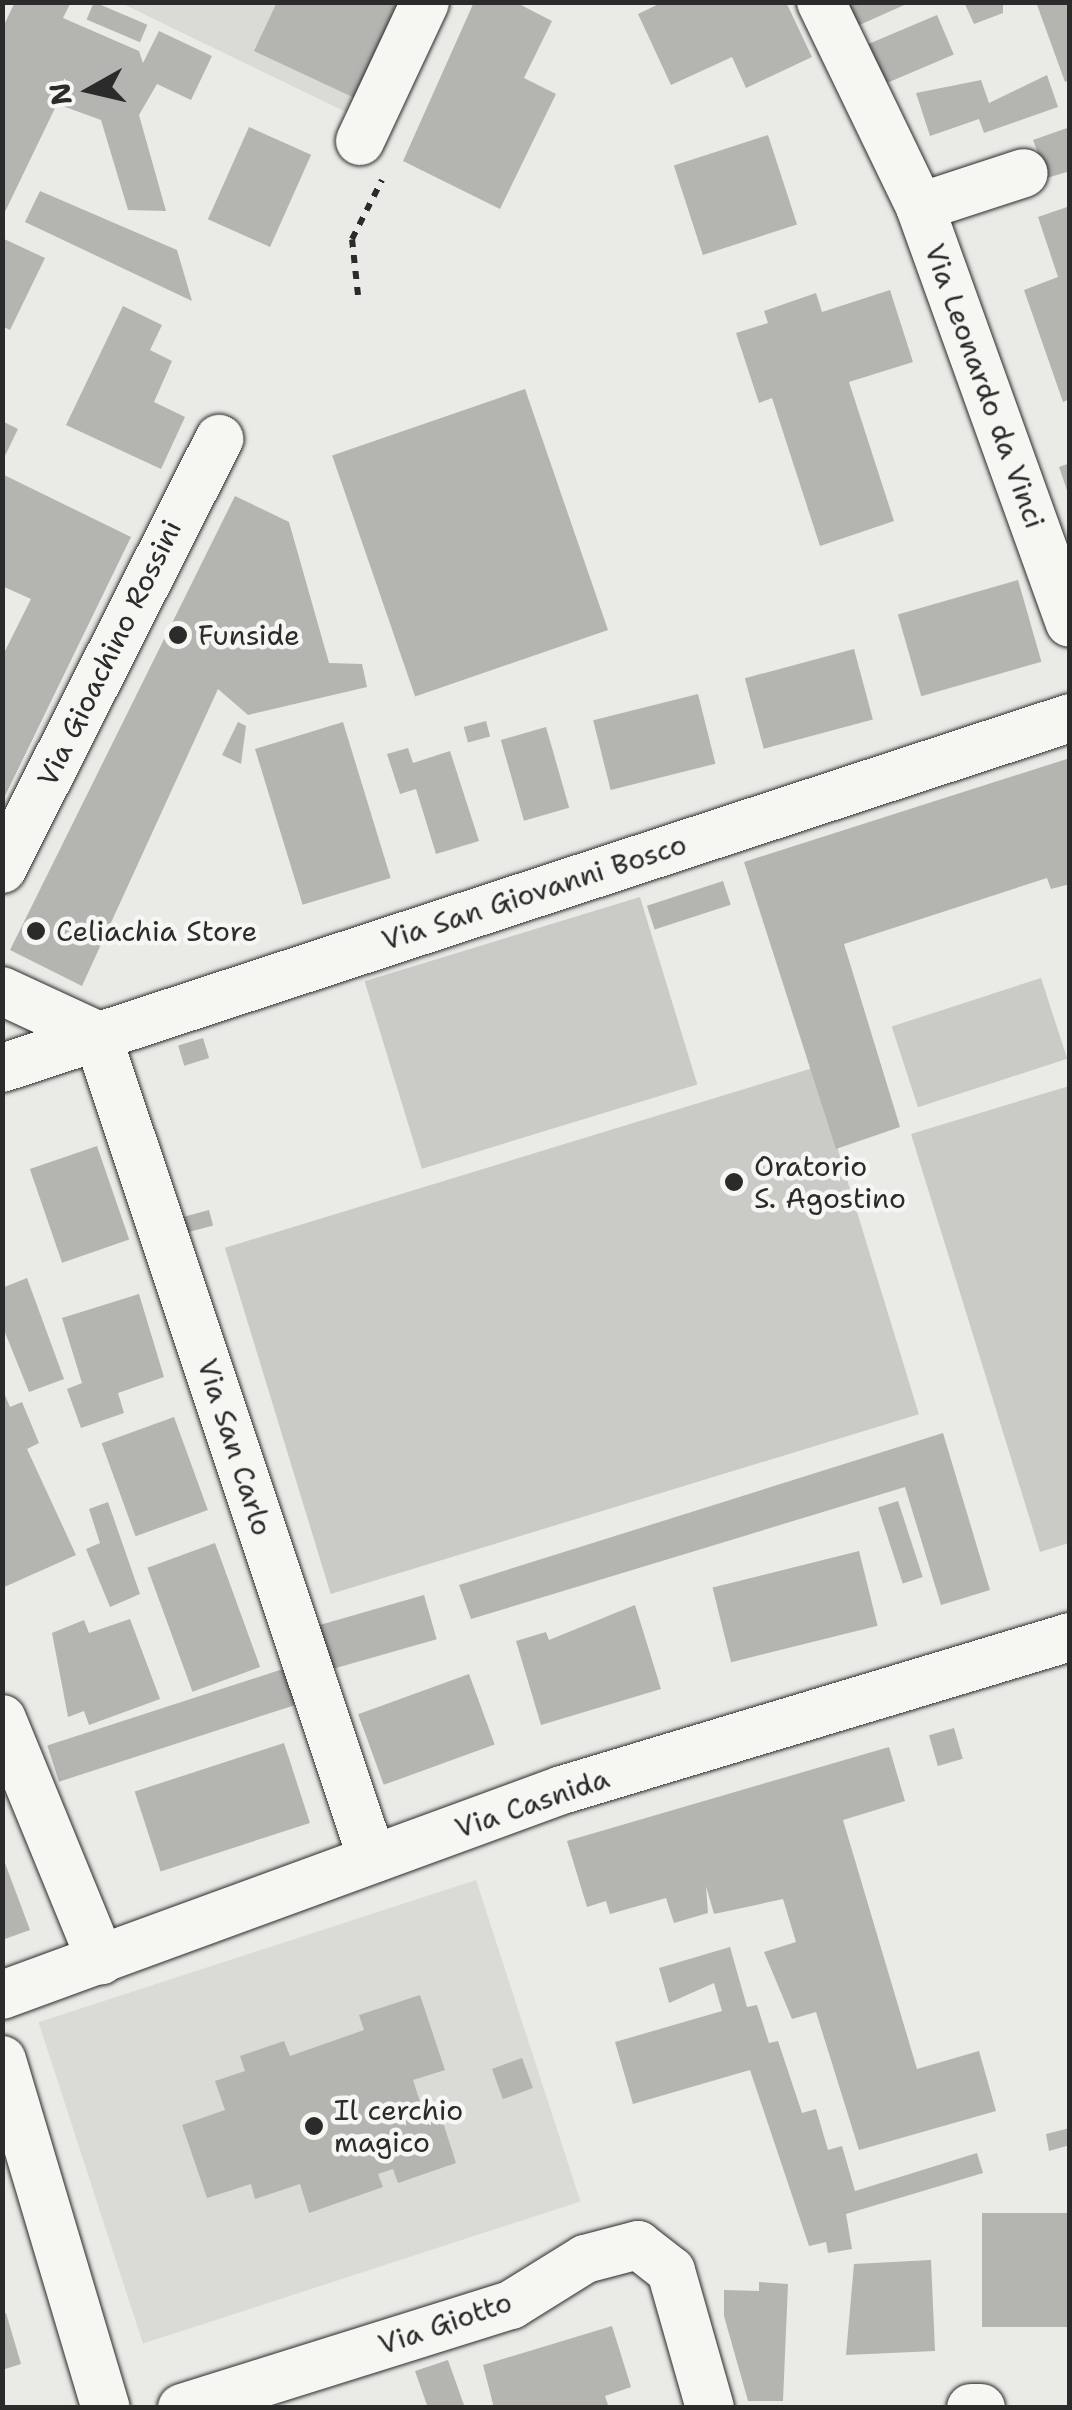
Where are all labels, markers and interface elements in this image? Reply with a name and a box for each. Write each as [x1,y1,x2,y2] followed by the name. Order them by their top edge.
[40,40,140,140] north arrow
[40,81,81,108] text: N
[918,239,1052,533] street label: Via Leonardo da Vinci
[30,514,188,792] street label: Via Gioachino Rossini
[198,618,300,652] place label: Funside
[167,624,189,646] marker: Funside
[378,827,690,957] street label: Via San Giovanni Bosco
[56,914,257,948] place label: Celiachia Store
[25,920,47,942] marker: Celiachia Store
[754,1149,906,1215] place label: Oratorio S. Agostino
[723,1171,745,1193] marker: Oratorio S. Agostino
[191,1354,279,1540] street label: Via San Carlo
[451,1761,613,1845] street label: Via Casnida
[334,2093,463,2159] place label: Il cerchio magico
[303,2115,325,2137] marker: Il cerchio magico
[374,2285,516,2361] street label: Via Giotto

